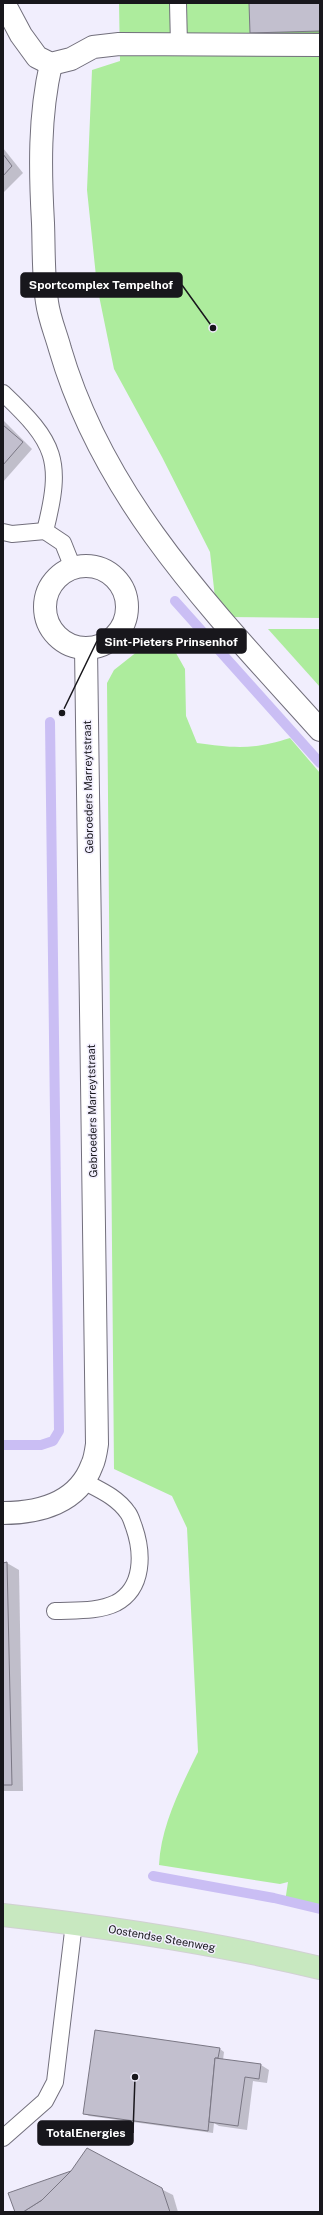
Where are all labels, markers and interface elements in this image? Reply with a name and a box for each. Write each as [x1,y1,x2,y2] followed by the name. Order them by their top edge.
[21,273,182,297] callout: Sportcomplex Tempelhof
[29,278,173,292] text: Sportcomplex Tempelhof
[97,629,246,653] callout: Sint-Pieters Prinsenhof
[104,635,238,649] text: Sint-Pieters Prinsenhof
[81,720,95,854] street label: Gebroeders Marreytstraat
[85,1044,99,1178] street label: Gebroeders Marreytstraat
[107,1923,217,1953] street label: Oostendse Steenweg
[38,2121,133,2145] callout: TotalEnergies
[46,2126,126,2140] text: TotalEnergies

